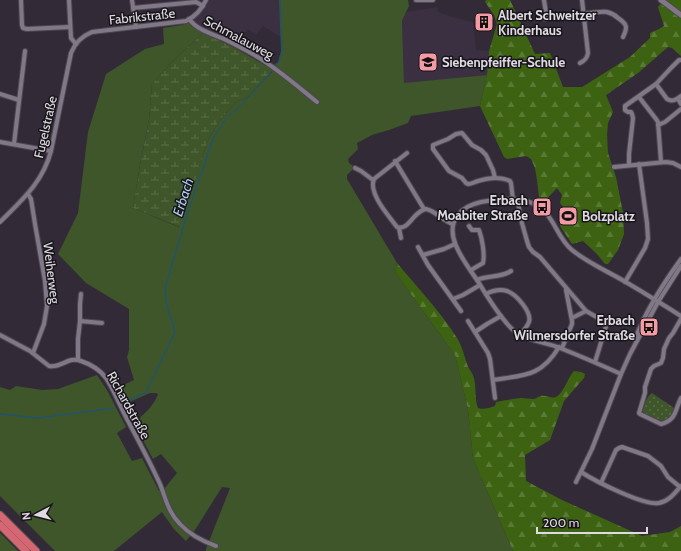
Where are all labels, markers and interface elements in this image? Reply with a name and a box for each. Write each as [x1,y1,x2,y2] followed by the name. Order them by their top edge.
[108,5,176,27] street label: Fabrikstraße
[498,7,597,38] place label: Albert Schweitzer Kinderhaus
[473,11,495,33] building icon: Albert Schweitzer Kinderhaus
[201,12,277,62] street label: Schmalauweg
[417,51,439,73] school or university icon: Siebenpfeiffer-Schule
[442,54,565,70] place label: Siebenpfeiffer-Schule
[30,94,60,160] street label: Fugelstraße
[168,176,198,218] water label: Erbach
[437,192,528,223] place label: Erbach Moabiter Straße
[531,196,553,218] bus stop icon: Erbach Moabiter Straße
[557,205,579,227] sports icon: Bolzplatz
[582,208,635,224] place label: Bolzplatz
[40,241,64,305] street label: Weiherweg
[513,312,635,343] place label: Erbach Wilmersdorfer Straße
[638,316,660,338] bus stop icon: Erbach Wilmersdorfer Straße
[104,368,154,442] street label: Richardstraße
[16,495,56,535] north arrow
[537,509,647,535] scale bar
[19,512,33,521] text: N
[543,515,579,530] text: 200 m

